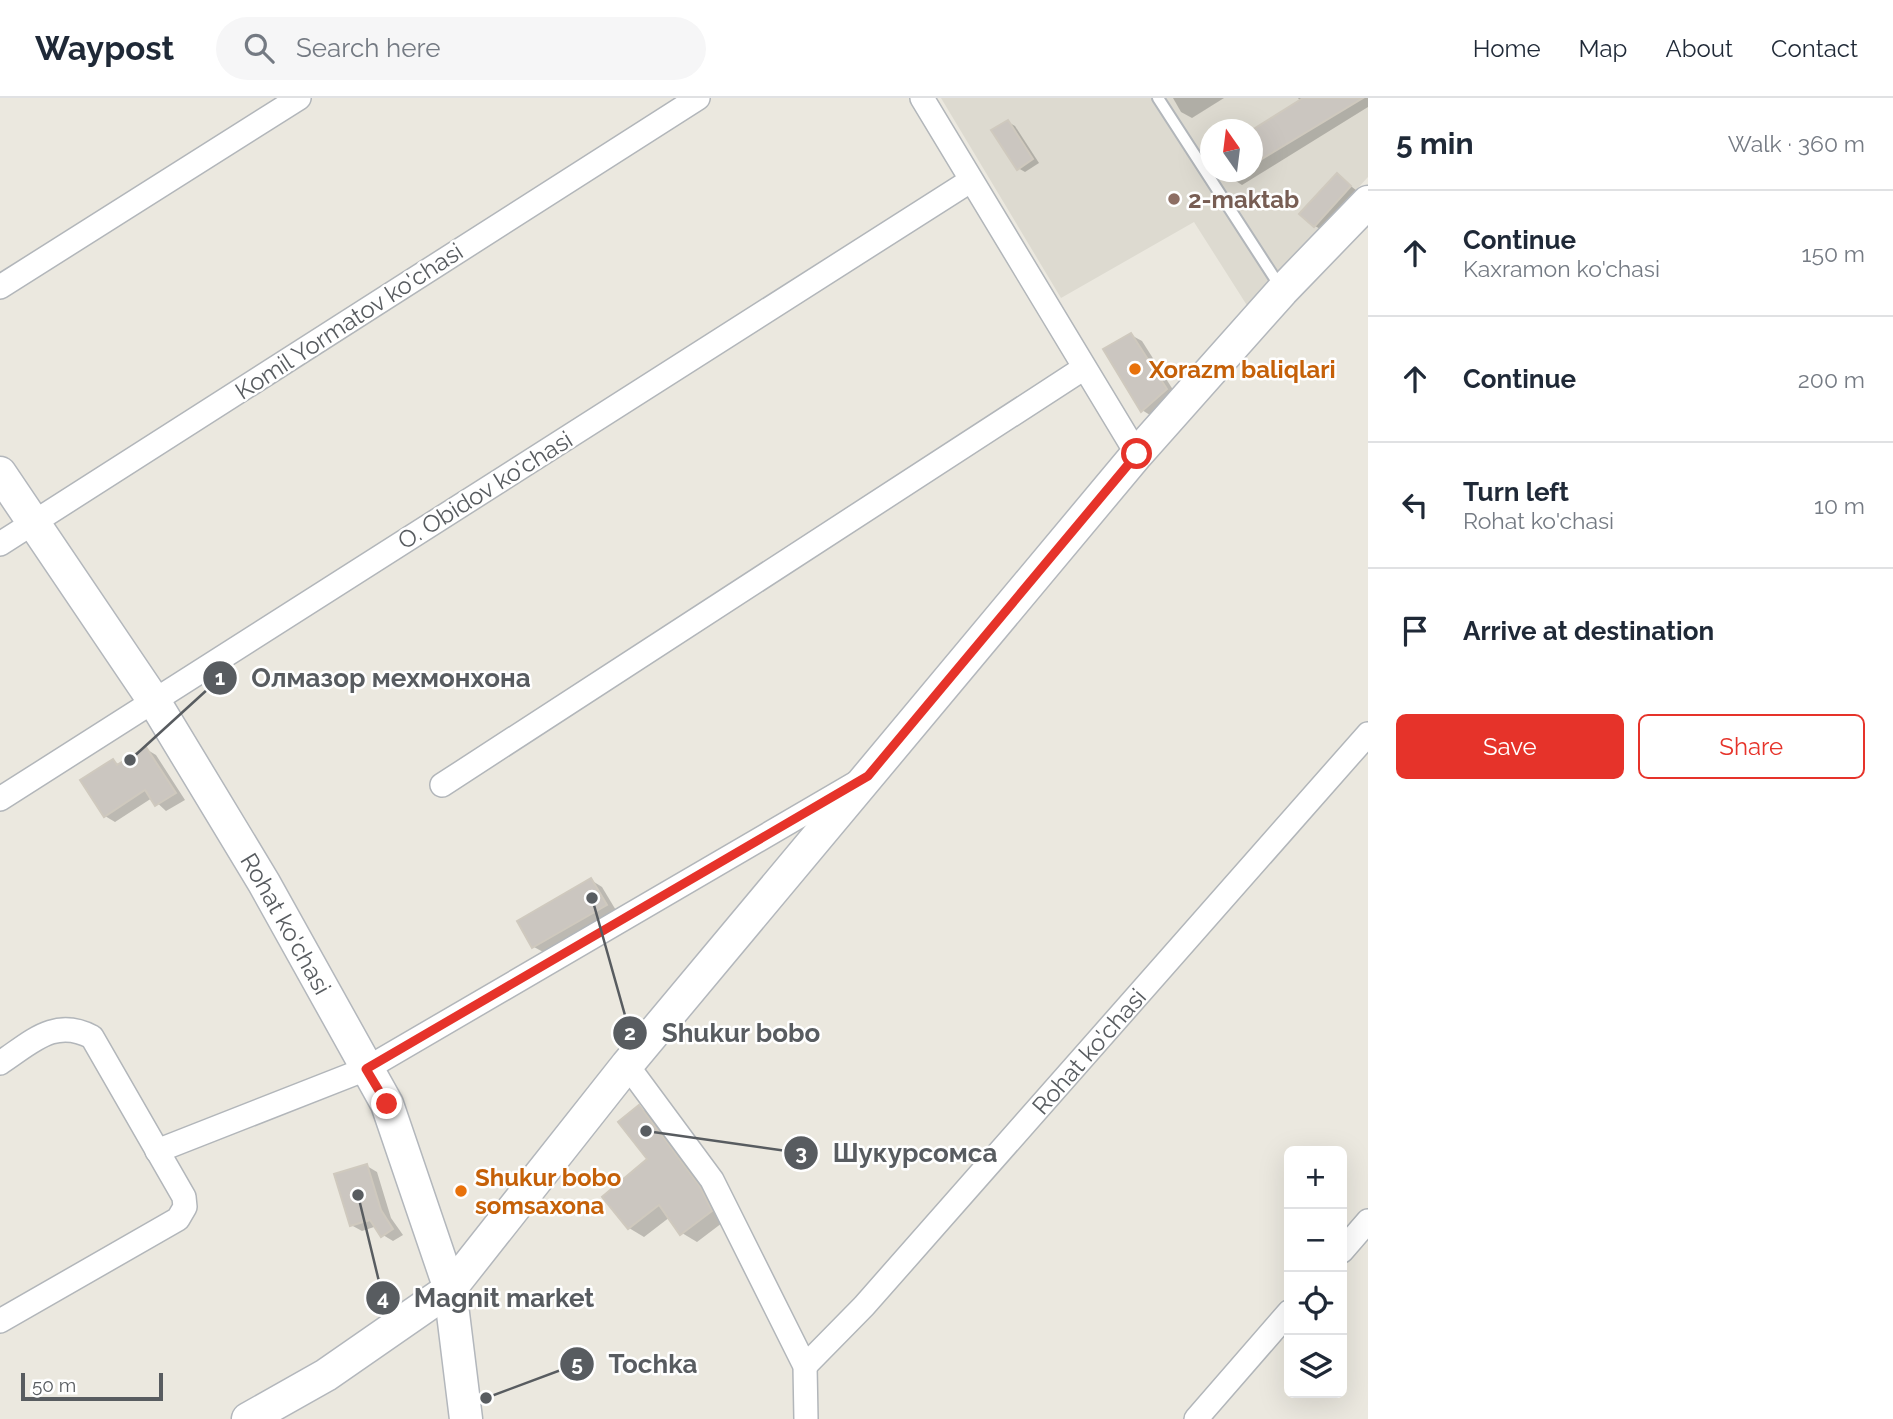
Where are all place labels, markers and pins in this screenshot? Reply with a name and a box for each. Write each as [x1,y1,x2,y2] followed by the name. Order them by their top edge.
[1188,185,1299,214] place label: 2-maktab
[1166,191,1182,207] marker: 2-maktab
[1148,355,1336,384] place label: Xorazm baliqlari
[1127,361,1143,377] marker: Xorazm baliqlari
[202,655,544,702] callout: Олмазор мехмонхона
[613,1009,835,1056] callout: Shukur bobo
[784,1130,1011,1177] callout: Шукурсомса
[475,1163,621,1220] place label: Shukur bobo somsaxona
[453,1183,469,1199] marker: Shukur bobo somsaxona
[365,1274,609,1321] callout: Magnit market
[559,1340,711,1387] callout: Tochka

